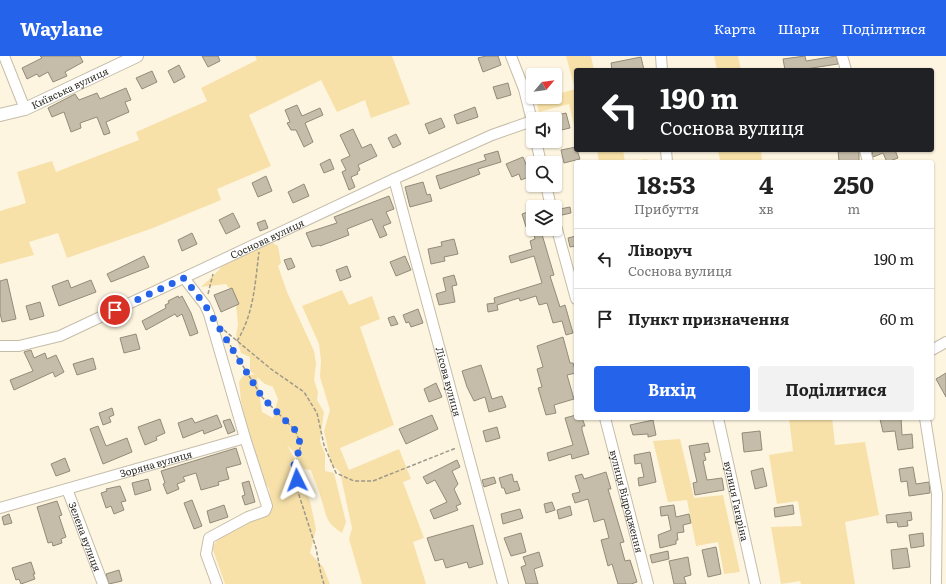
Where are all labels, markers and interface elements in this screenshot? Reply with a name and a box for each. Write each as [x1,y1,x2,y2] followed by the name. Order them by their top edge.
[20,14,103,42] text: Waylane
[714,18,756,38] text: Карта
[778,18,820,38] text: Шари
[842,18,926,38] text: Поділитися
[28,63,110,112] street label: Київська вулиця
[526,68,562,104] north arrow
[526,68,562,236] map controls
[660,76,738,118] text: 190 m
[594,84,646,136] icon: left
[526,112,562,148] button: sound
[660,114,804,141] text: Соснова вулиця
[526,156,562,192] button: search
[637,166,696,201] text: 18:53
[759,166,773,201] text: 4
[833,166,874,201] text: 250
[634,199,699,218] text: Прибуття
[759,199,774,218] text: хв
[847,199,860,218] text: m
[526,200,562,236] button: layers
[227,214,306,262] street label: Соснова вулиця
[628,238,692,261] text: Ліворуч
[874,247,914,270] text: 190 m
[594,248,616,270] icon: left
[628,261,732,280] text: Соснова вулиця
[98,293,132,327] pin
[104,299,126,321] icon: arrive
[628,307,789,330] text: Пункт призначення
[880,307,914,330] text: 60 m
[594,308,616,330] icon: arrive
[433,345,466,418] street label: Лісова вулиця
[594,366,750,412] button: Вихід
[758,366,914,412] button: Поділитися
[118,446,194,480] street label: Зоряна вулиця
[607,448,648,554] street label: вулиця Відродження
[276,459,318,501] position arrow
[721,459,753,543] street label: вулиця Гагаріна
[66,500,106,573] street label: Зелена вулиця

